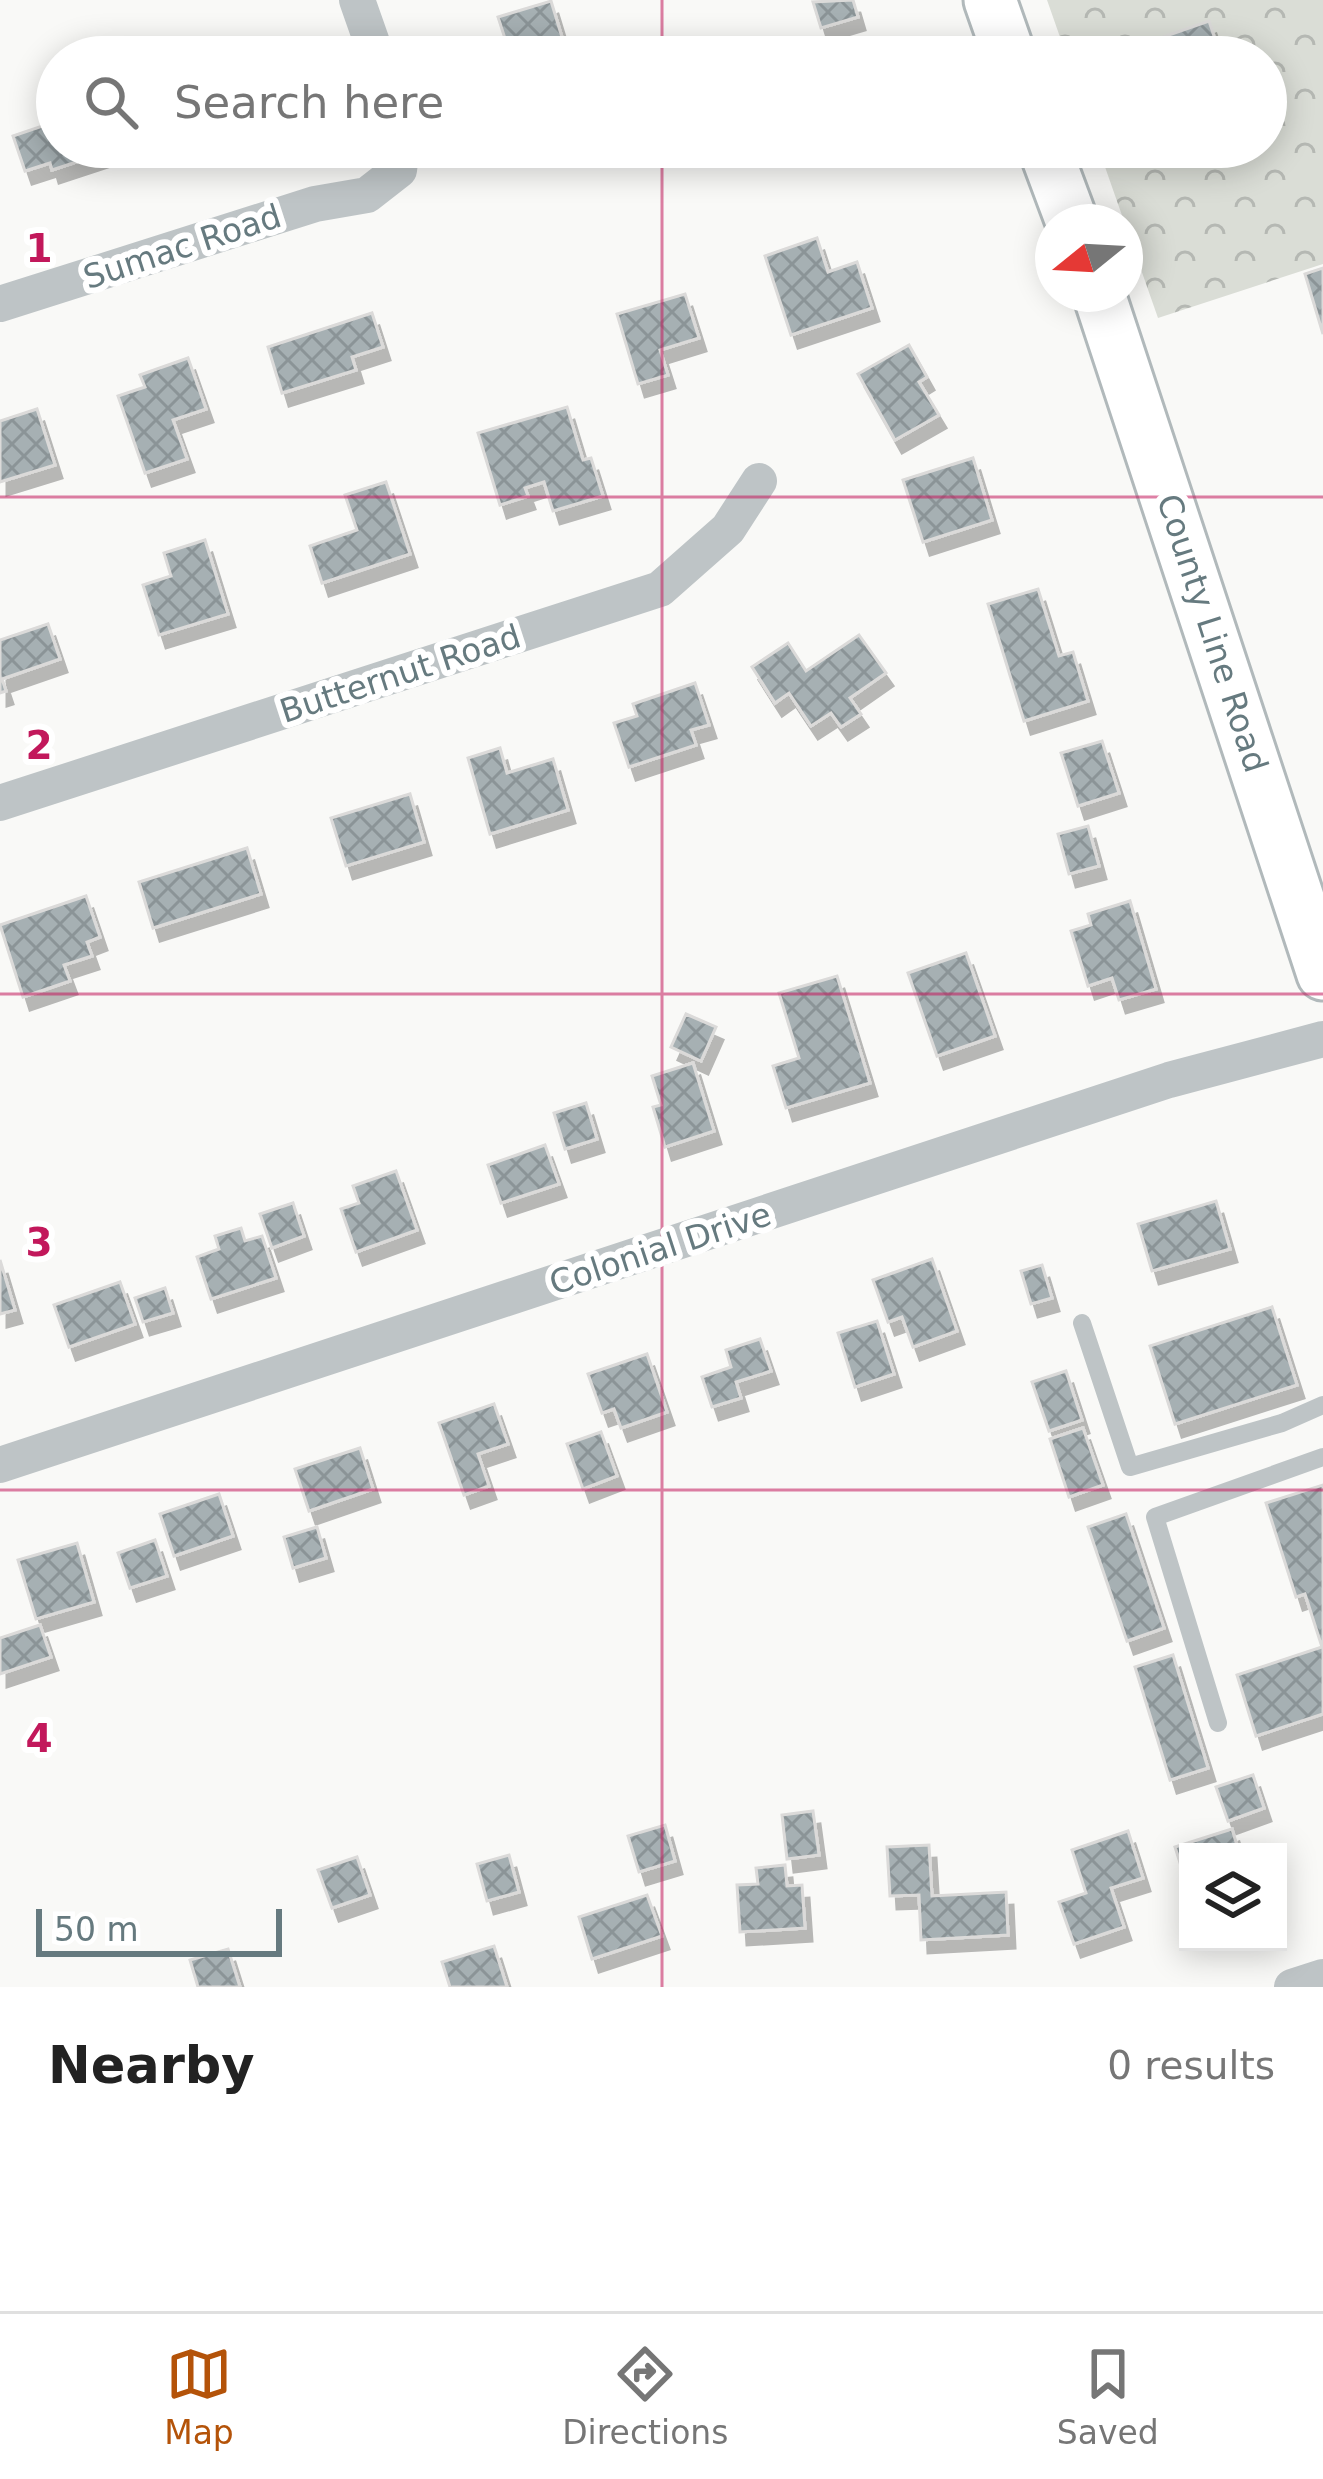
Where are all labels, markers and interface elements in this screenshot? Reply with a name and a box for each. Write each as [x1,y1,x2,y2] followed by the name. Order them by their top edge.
[36,36,1287,168] search box
[78,69,144,135] icon: search
[174,76,444,129] text: Search here
[78,196,286,297] street label: Sumac Road
[1035,204,1143,312] north arrow
[25,226,53,271] text: 1
[1149,489,1276,777] street label: County Line Road
[275,616,525,731] street label: Butternut Road
[25,723,53,768] text: 2
[544,1194,776,1303] street label: Colonial Drive
[25,1220,53,1265] text: 3
[25,1716,53,1761] text: 4
[1179,1843,1287,1951] map controls
[1179,1843,1287,1951] button: layers
[36,1903,282,1956] scale bar
[54,1910,139,1949] text: 50 m
[48,2036,255,2095] text: Nearby
[1107,2043,1275,2088] text: 0 results
[164,2341,234,2452] tab: Map
[562,2341,728,2452] tab: Directions
[1057,2341,1159,2452] tab: Saved

